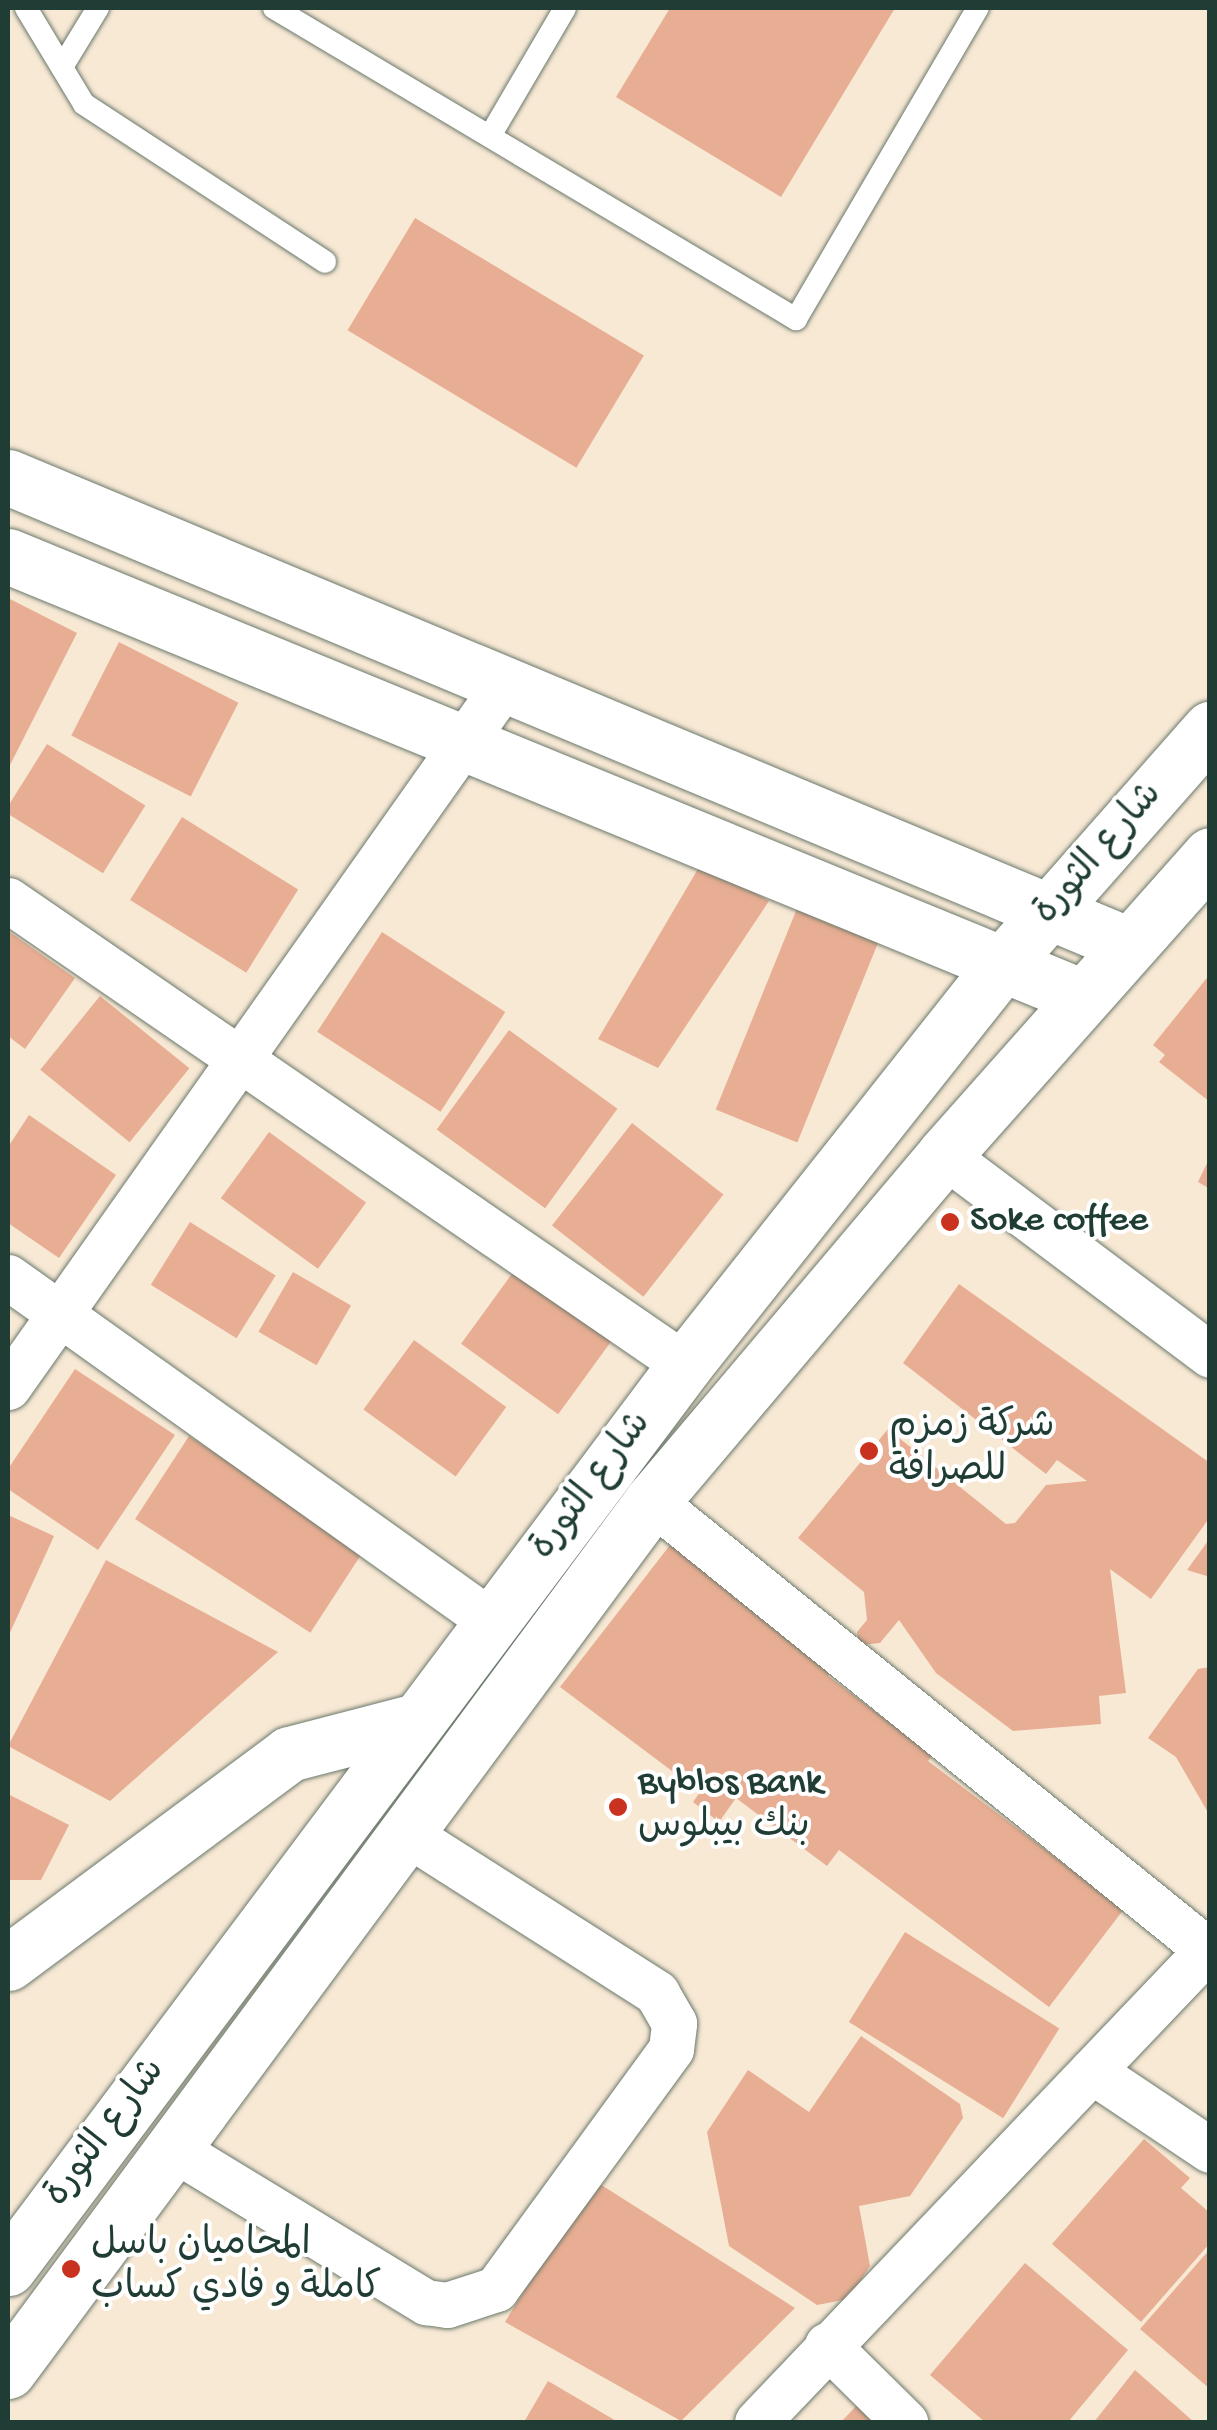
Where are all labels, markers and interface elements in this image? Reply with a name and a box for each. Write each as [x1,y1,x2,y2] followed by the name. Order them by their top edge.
[1026,774,1174,936] street label: شارع الثورة
[970,1199,1148,1245] place label: Soke coffee
[939,1211,961,1233] marker: Soke coffee
[522,1404,664,1570] street label: شارع الثورة
[889,1406,1055,1496] place label: شركة زمزم للصرافة
[858,1440,880,1462] marker: شركة زمزم للصرافة
[638,1762,823,1852] place label: Byblos Bank بنك بيبلوس
[607,1796,629,1818] marker: Byblos Bank بنك بيبلوس
[36,2051,178,2217] street label: شارع الثورة
[91,2224,381,2314] place label: المحاميان باسل كاملة و فادي كساب
[60,2258,82,2280] marker: المحاميان باسل كاملة و فادي كساب

